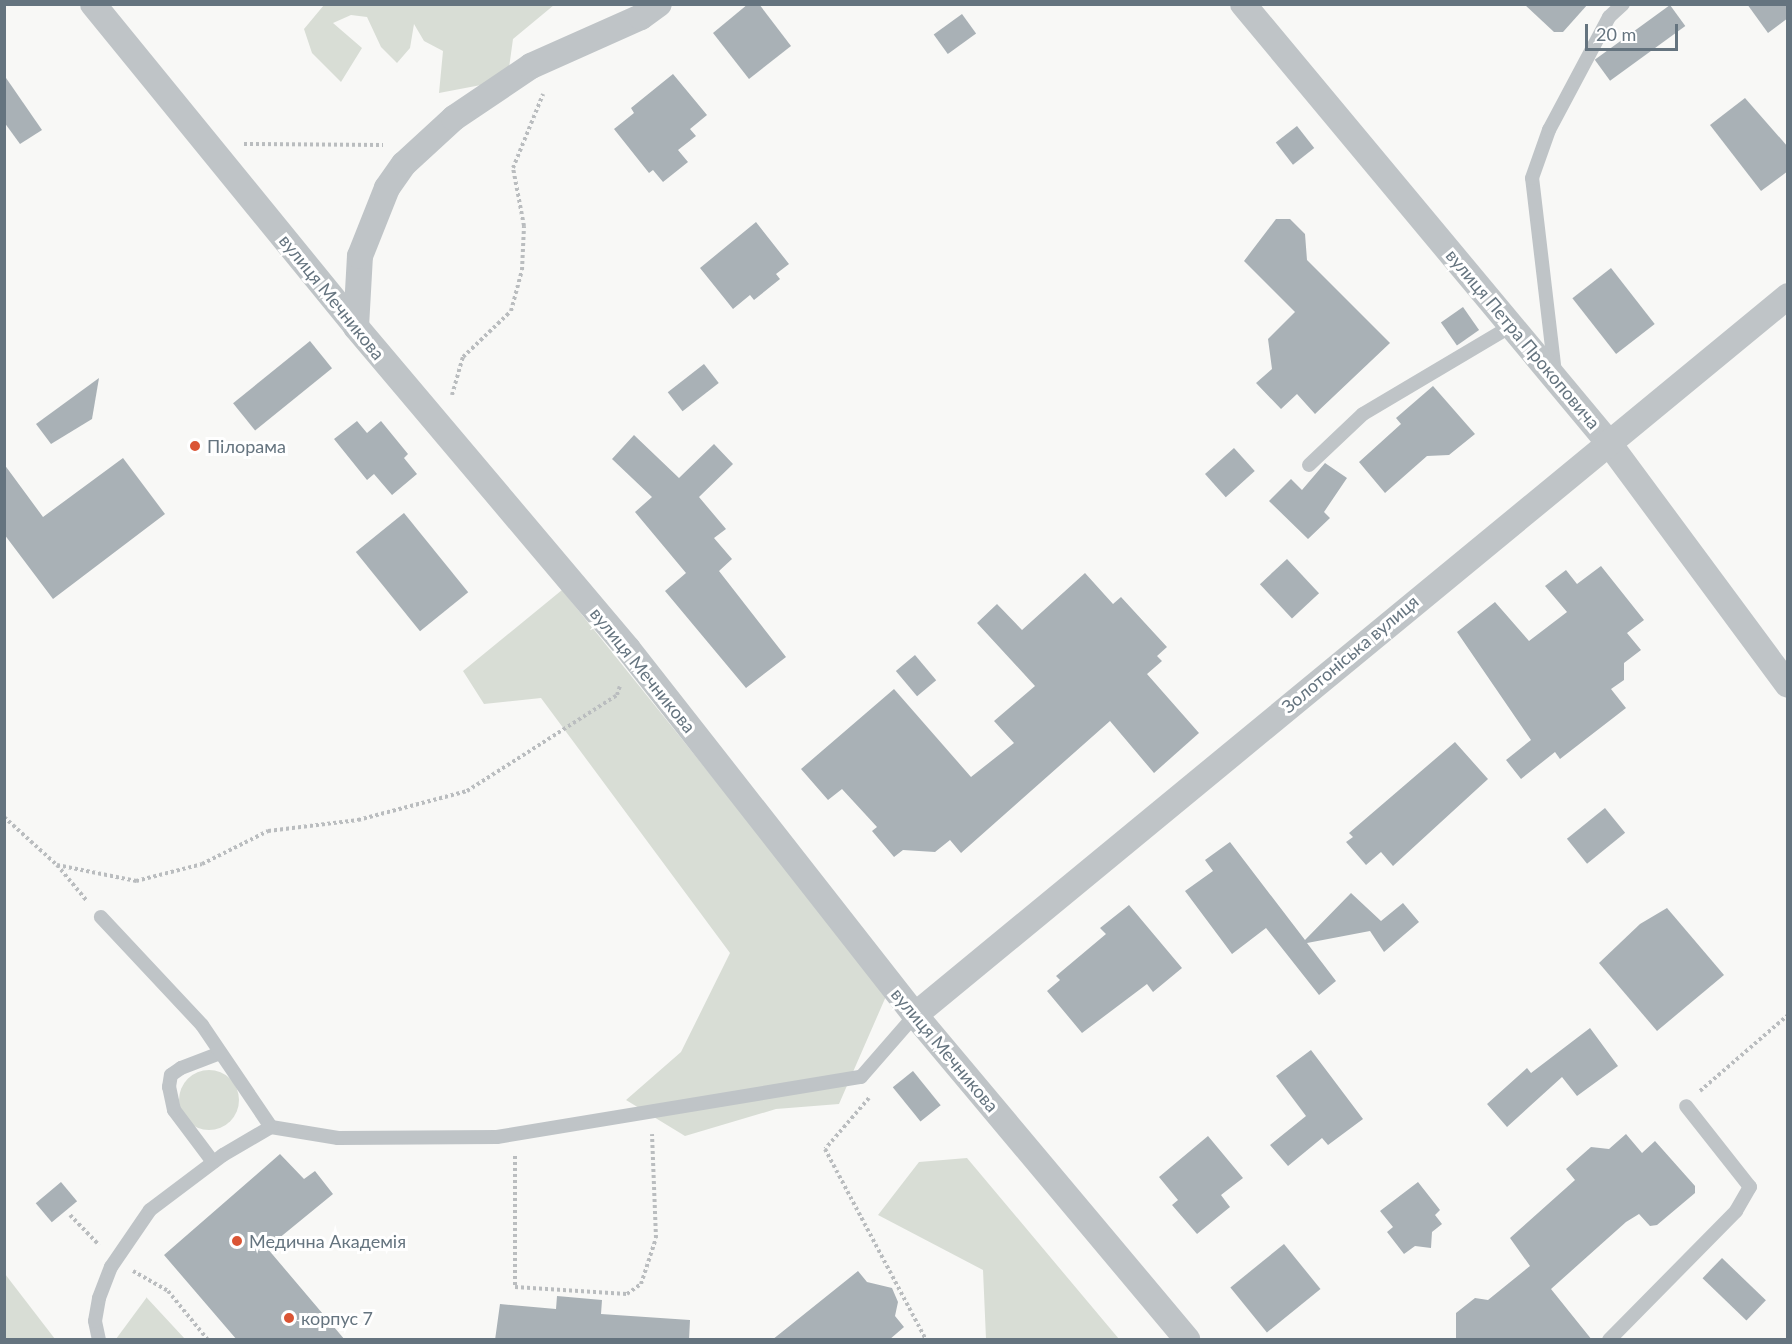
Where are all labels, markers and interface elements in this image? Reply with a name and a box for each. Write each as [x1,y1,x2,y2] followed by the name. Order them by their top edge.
[1588,12,1681,50] scale bar
[1596,23,1636,45] text: 20 m
[275,230,389,364] street label: вулиця Мечникова
[1441,245,1605,433] street label: вулиця Петра Прокоповича
[207,435,286,457] place label: Пілорама
[188,439,202,453] marker: Пілорама
[1277,591,1423,717] street label: Золотоніська вулиця
[586,603,700,737] street label: вулиця Мечникова
[887,984,1003,1116] street label: вулиця Мечникова
[249,1230,406,1252] place label: Медична Академія
[230,1234,244,1248] marker: Медична Академія
[301,1307,373,1329] place label: корпус 7
[282,1311,296,1325] marker: корпус 7

